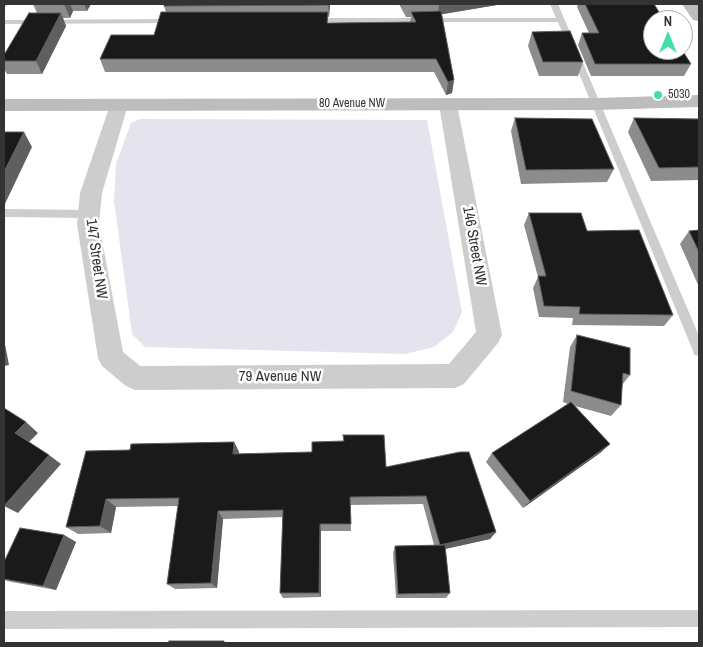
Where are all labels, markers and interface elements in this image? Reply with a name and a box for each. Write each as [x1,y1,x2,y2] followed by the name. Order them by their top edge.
[643,10,693,60] north arrow
[664,12,672,30] text: N
[668,88,690,102] place label: 5030
[652,89,664,101] marker: 5030
[319,97,385,111] street label: 80 Avenue NW
[458,205,490,287] street label: 146 Street NW
[81,218,111,300] street label: 147 Street NW
[239,368,321,386] street label: 79 Avenue NW

